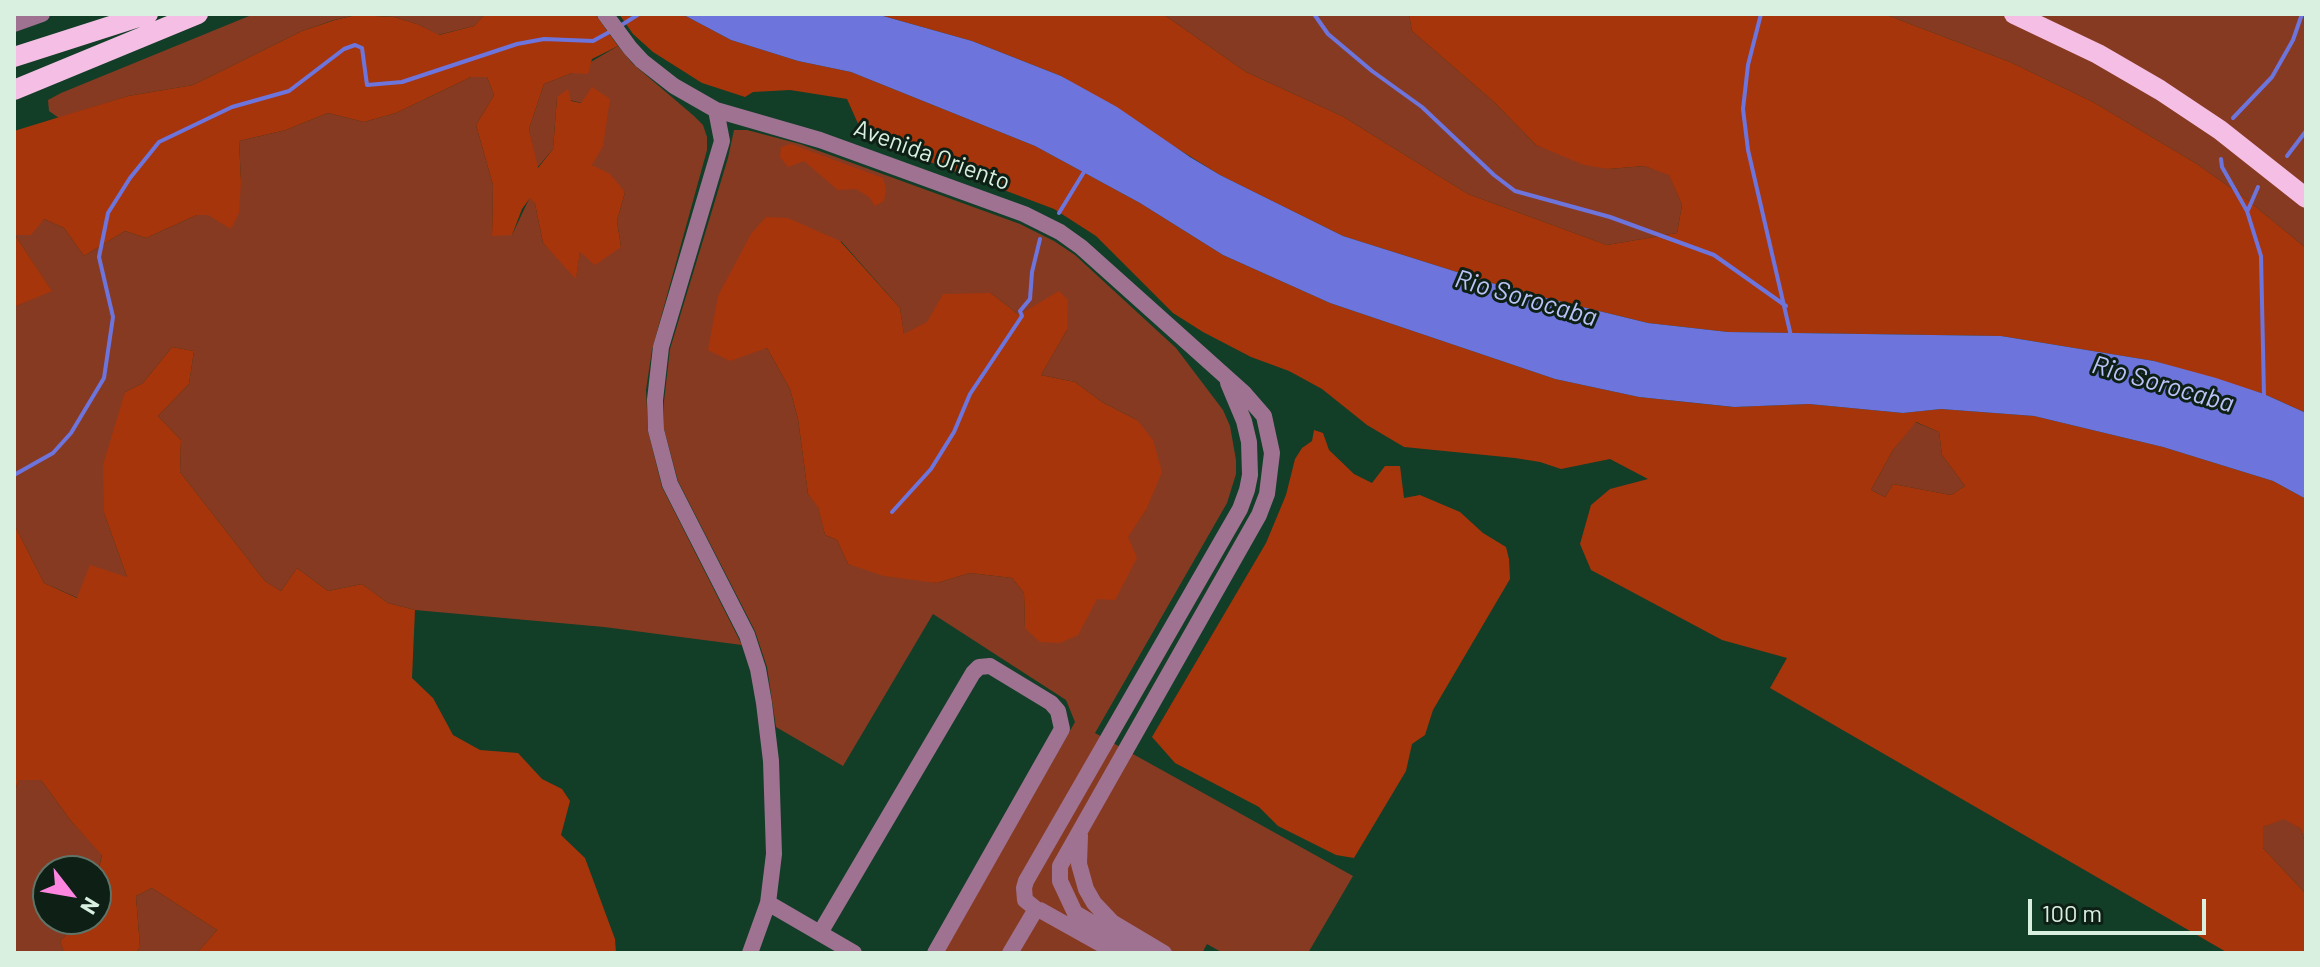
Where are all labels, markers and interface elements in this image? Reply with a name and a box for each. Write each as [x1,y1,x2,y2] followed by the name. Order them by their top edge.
[850,113,1014,197] street label: Avenida Oriento
[1451,263,1601,333] water label: Rio Sorocaba
[2088,349,2238,419] water label: Rio Sorocaba
[32,855,112,935] north arrow
[2032,883,2210,933] scale bar
[76,893,106,919] text: N
[2042,898,2102,927] text: 100 m

